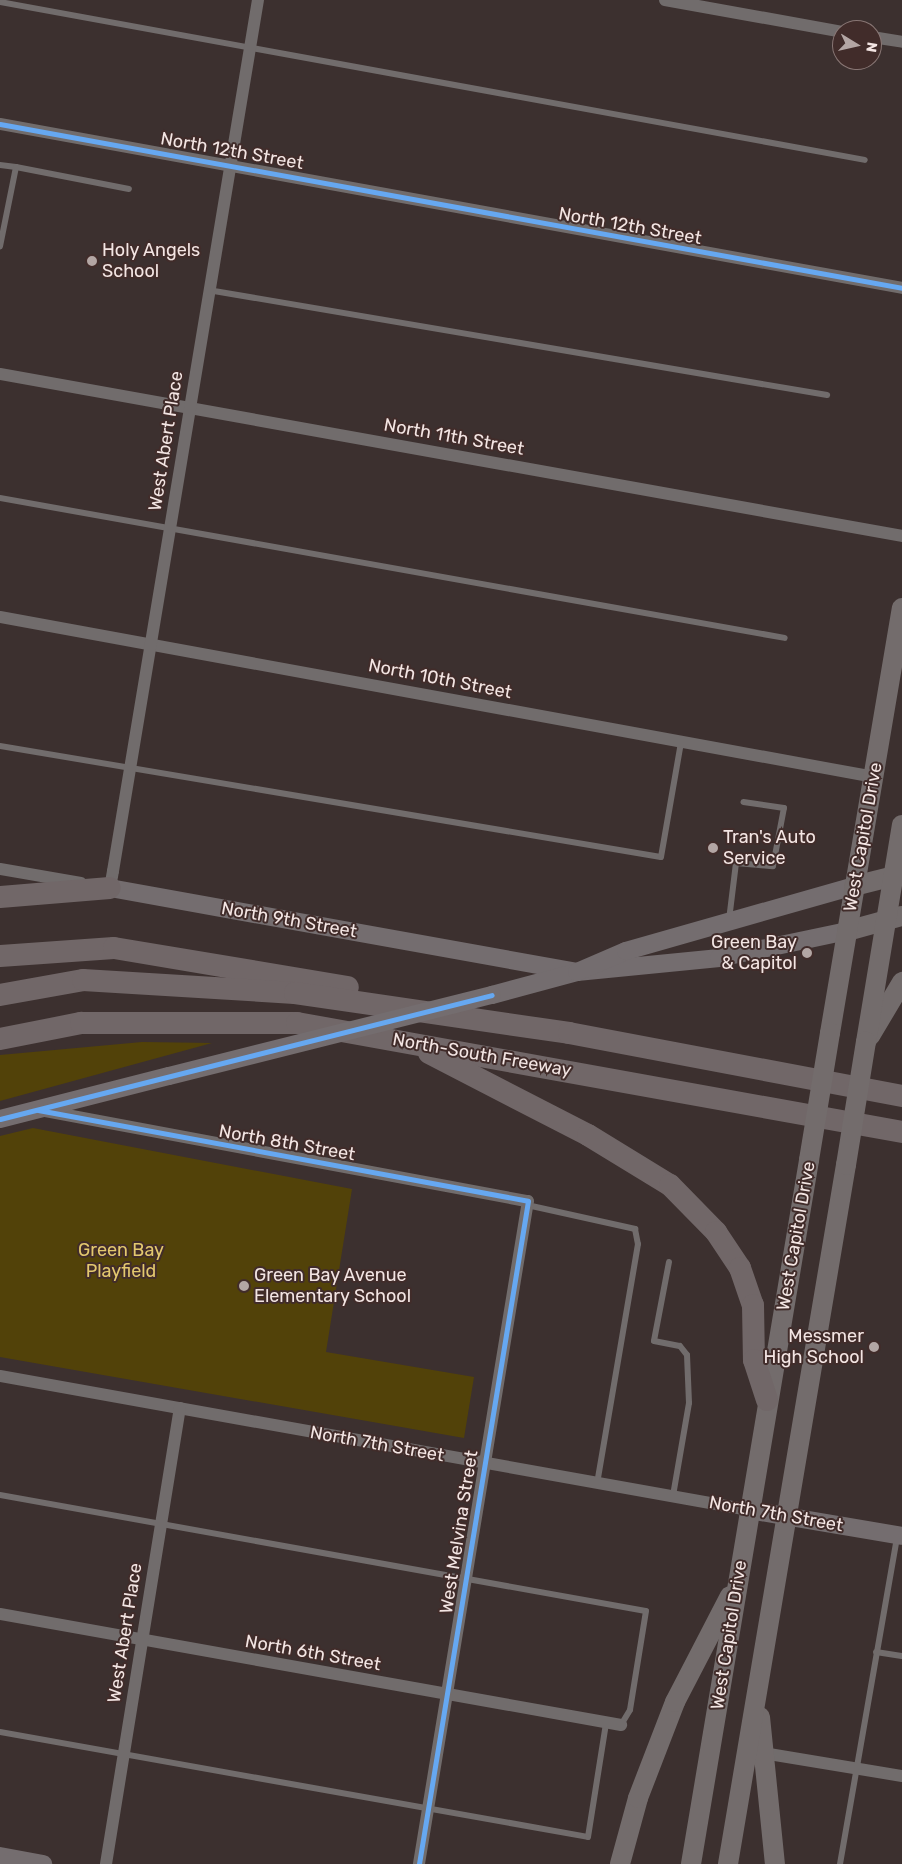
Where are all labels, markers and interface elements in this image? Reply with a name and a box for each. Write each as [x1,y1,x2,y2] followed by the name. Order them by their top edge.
[832,20,882,70] north arrow
[862,41,881,54] text: N
[159,128,305,174] street label: North 12th Street
[557,203,703,249] street label: North 12th Street
[102,240,201,282] place label: Holy Angels School
[86,255,98,267] marker: Holy Angels School
[144,369,188,513] street label: West Abert Place
[382,414,526,460] street label: North 11th Street
[366,655,514,703] street label: North 10th Street
[839,761,887,913] street label: West Capitol Drive
[723,827,816,870] place label: Tran's Auto Service
[707,842,719,854] marker: Tran's Auto Service
[220,897,358,943] street label: North 9th Street
[711,932,797,974] place label: Green Bay & Capitol
[801,947,813,959] marker: Green Bay & Capitol
[391,1029,573,1081] street label: North-South Freeway
[217,1120,357,1166] street label: North 8th Street
[772,1160,820,1312] street label: West Capitol Drive
[78,1240,164,1282] park label: Green Bay Playfield
[254,1265,412,1308] place label: Green Bay Avenue Elementary School
[238,1280,250,1292] marker: Green Bay Avenue Elementary School
[764,1326,864,1368] place label: Messmer High School
[868,1341,880,1353] marker: Messmer High School
[308,1422,446,1466] street label: North 7th Street
[435,1449,483,1615] street label: West Melvina Street
[707,1492,845,1536] street label: North 7th Street
[707,1559,751,1711] street label: West Capitol Drive
[103,1561,147,1705] street label: West Abert Place
[243,1630,383,1676] street label: North 6th Street

